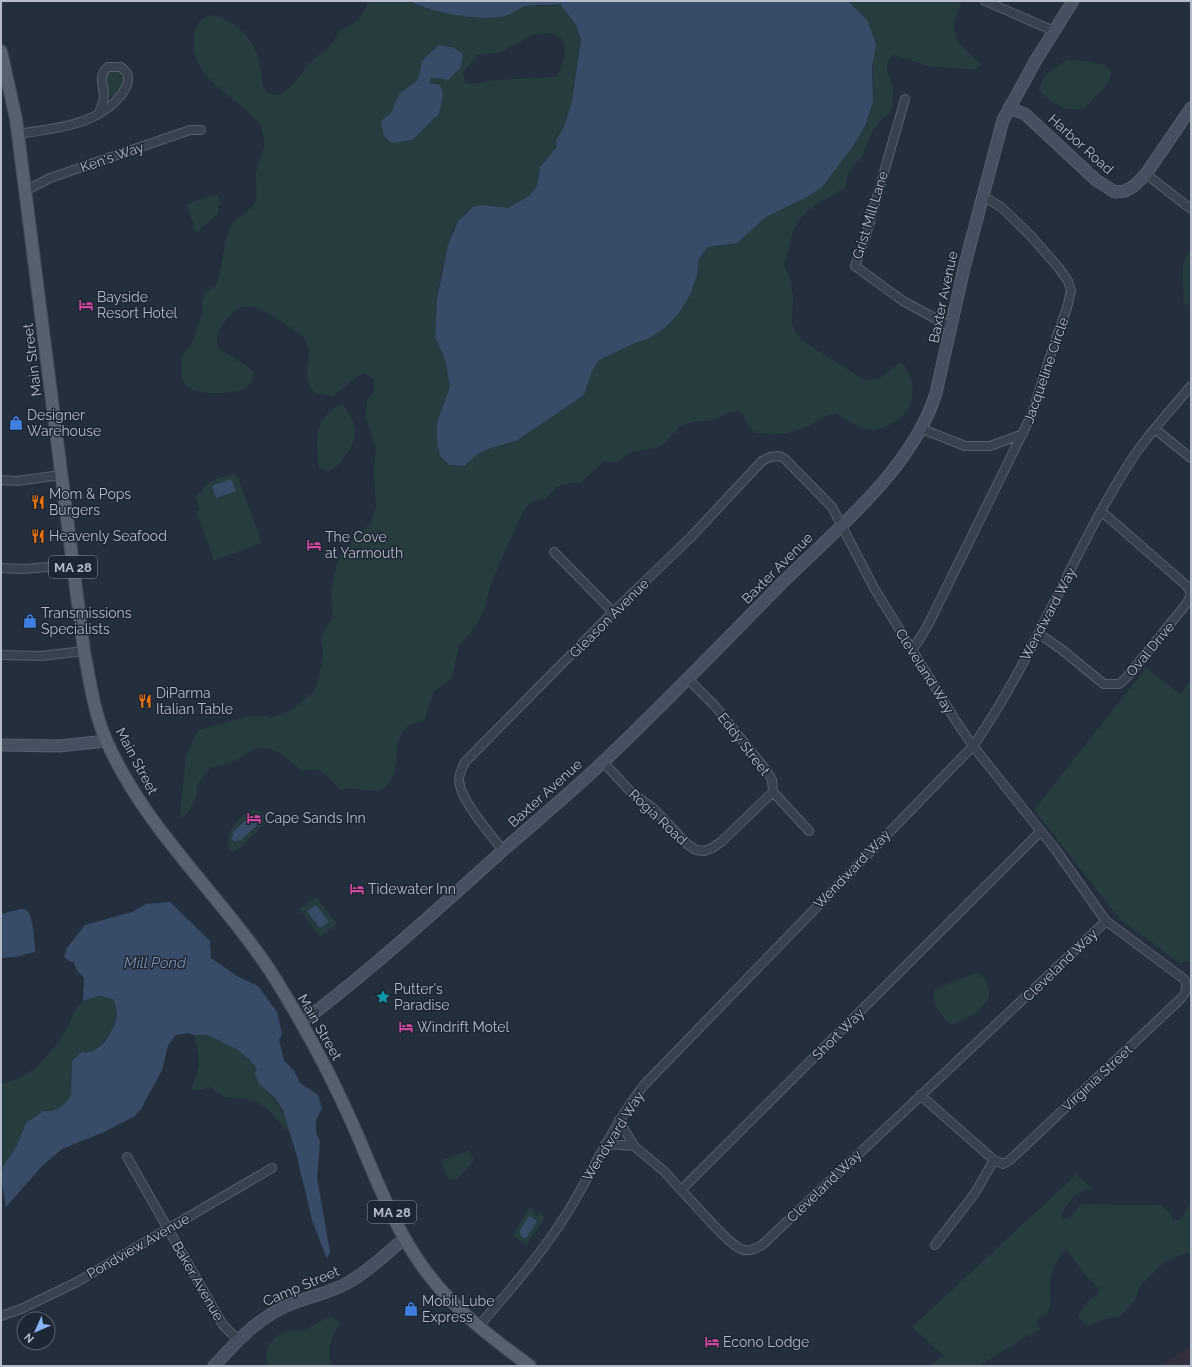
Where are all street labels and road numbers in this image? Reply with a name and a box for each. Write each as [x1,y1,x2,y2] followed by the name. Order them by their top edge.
[1045,111,1117,177] street label: Harbor Road
[78,139,146,175] street label: Ken's Way
[849,169,891,261] street label: Grist Mill Lane
[925,250,961,344] street label: Baxter Avenue
[1020,315,1072,425] street label: Jacqueline Circle
[20,322,44,397] street label: Main Street
[738,529,816,607] street label: Baxter Avenue
[49,556,97,578] road number: MA 28
[1017,564,1079,663] street label: Wendward Way
[566,575,652,661] street label: Gleason Avenue
[1123,619,1177,679] street label: Oval Drive
[892,626,958,717] street label: Cleveland Way
[715,709,774,779] street label: Eddy Street
[113,725,161,797] street label: Main Street
[505,756,585,830] street label: Baxter Avenue
[626,786,690,848] street label: Rogia Road
[810,826,894,912] street label: Wendward Way
[1019,925,1101,1004] street label: Cleveland Way
[295,991,345,1063] street label: Main Street
[809,1005,867,1063] street label: Short Way
[1059,1041,1136,1115] street label: Virginia Street
[579,1088,647,1184] street label: Wendward Way
[783,1146,865,1225] street label: Cleveland Way
[368,1201,416,1223] road number: MA 28
[84,1210,192,1282] street label: Pondview Avenue
[169,1238,227,1324] street label: Baker Avenue
[261,1263,342,1309] street label: Camp Street

